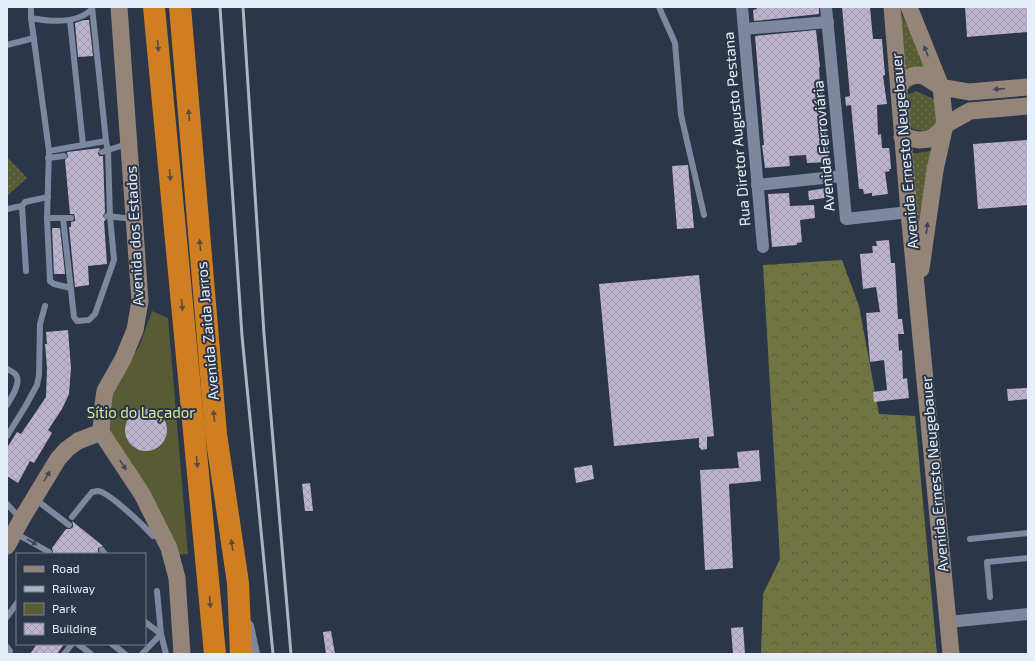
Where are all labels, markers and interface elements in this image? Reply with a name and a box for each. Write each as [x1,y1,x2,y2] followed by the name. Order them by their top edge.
[719,31,753,227] street label: Rua Diretor Augusto Pestana
[154,40,161,52] one-way arrow
[923,45,929,57] one-way arrow
[886,52,922,250] street label: Avenida Ernesto Neugebauer
[808,80,838,212] street label: Avenida Ferroviária
[993,86,1005,93] one-way arrow
[185,109,192,121] one-way arrow
[121,165,147,307] street label: Avenida dos Estados
[167,169,173,181] one-way arrow
[924,222,930,234] one-way arrow
[196,239,203,251] one-way arrow
[192,261,222,401] street label: Avenida Zaida Jarros
[179,299,185,311] one-way arrow
[916,375,952,573] street label: Avenida Ernesto Neugebauer
[87,403,195,422] park label: Sítio do Laçador
[211,410,218,422] one-way arrow
[193,456,200,468] one-way arrow
[119,460,127,470] one-way arrow
[44,470,51,482] one-way arrow
[26,539,38,546] one-way arrow
[229,539,235,551] one-way arrow
[16,553,146,645] legend
[52,561,80,575] text: Road
[52,581,96,595] text: Railway
[206,596,213,608] one-way arrow
[52,601,77,615] text: Park
[52,621,97,635] text: Building

